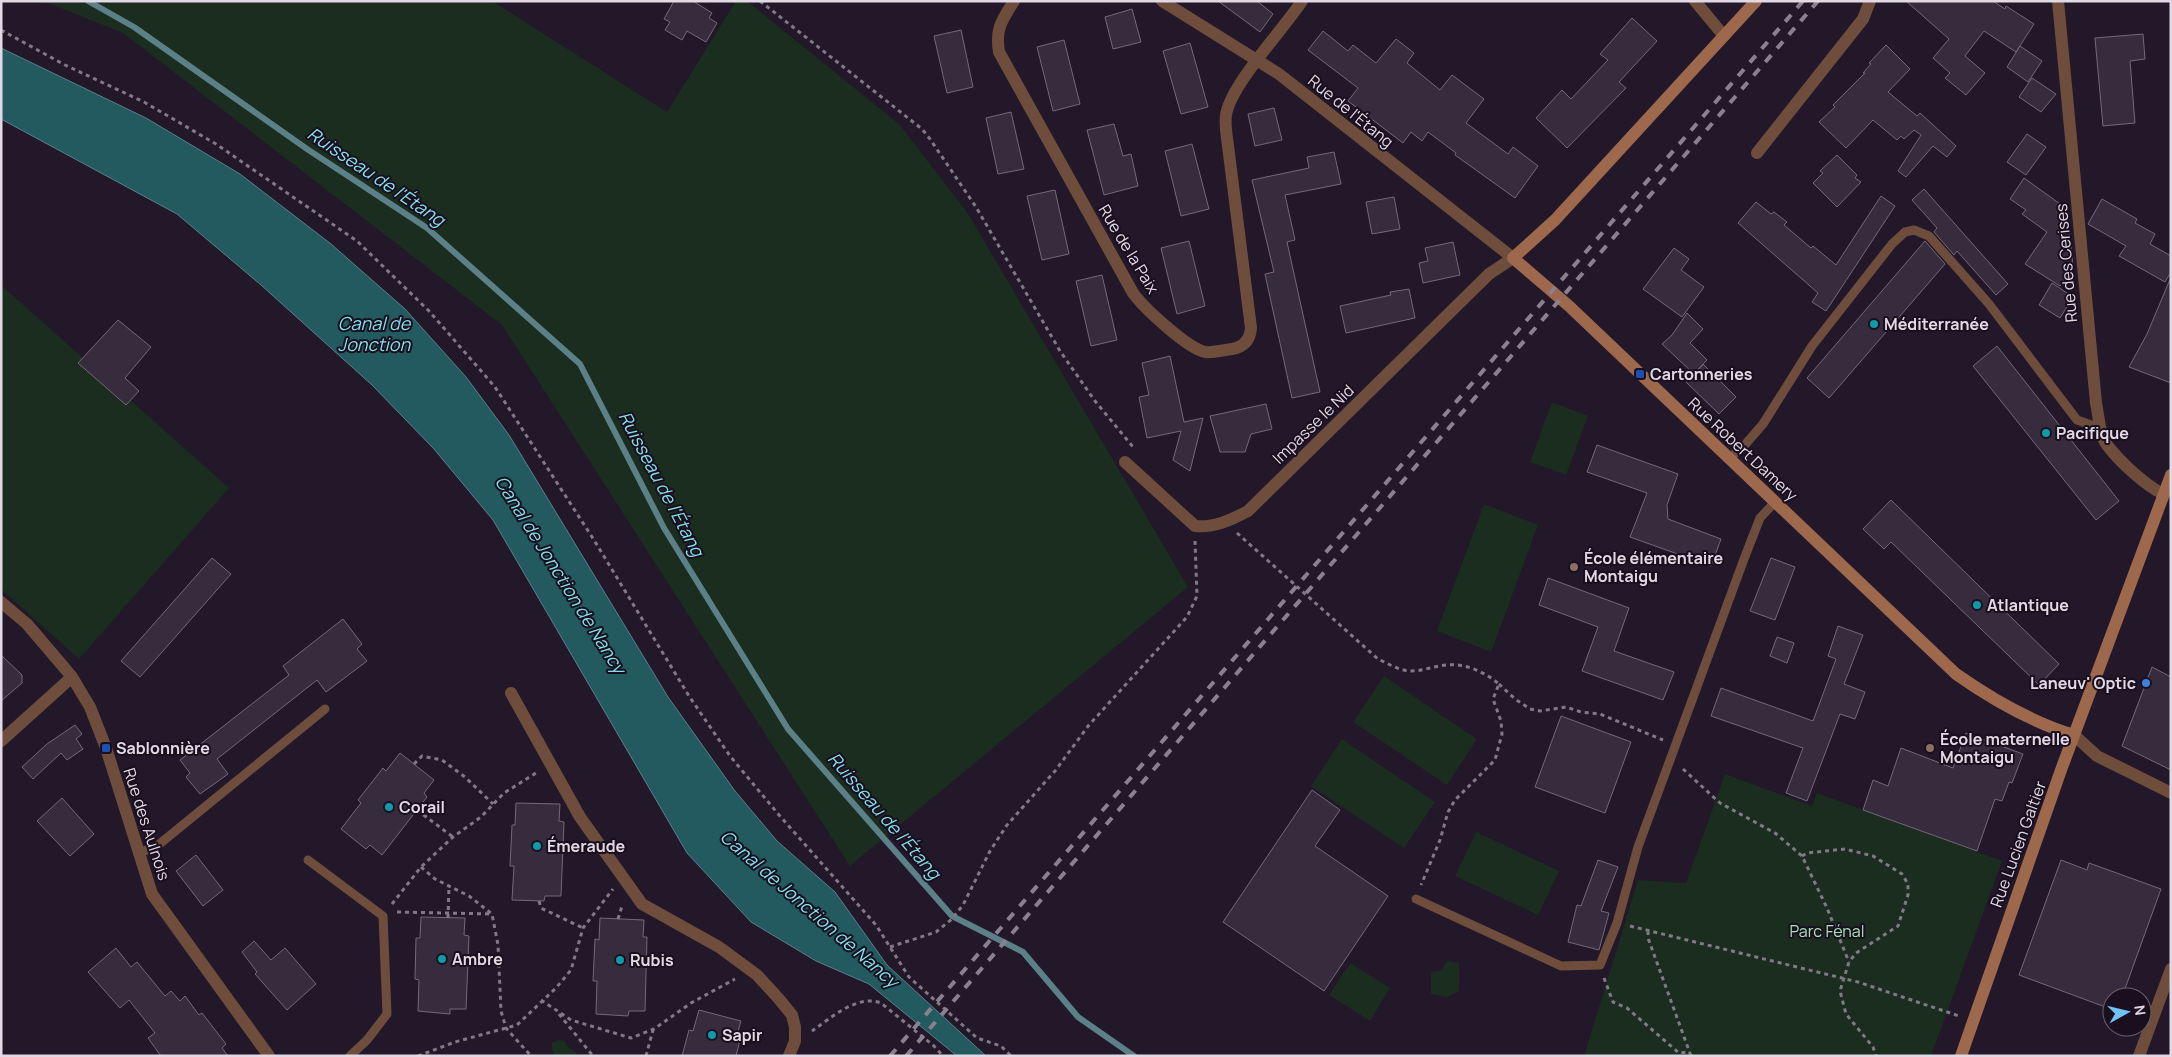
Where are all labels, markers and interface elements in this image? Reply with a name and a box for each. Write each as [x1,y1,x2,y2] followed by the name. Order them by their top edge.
[1304,70,1398,152] street label: Rue de l'Étang
[303,121,451,232] water label: Ruisseau de l'Étang
[1094,200,1165,298] street label: Rue de la Paix
[2050,203,2082,323] street label: Rue des Cerises
[338,311,412,356] water label: Canal de Jonction
[1884,313,1989,335] place label: Méditerranée
[1868,318,1880,330] marker: Méditerranée
[1650,363,1753,385] place label: Cartonneries
[1634,368,1646,380] marker: Cartonneries
[1267,379,1359,469] street label: Impasse le Nid
[1683,392,1803,506] street label: Rue Robert Damery
[614,407,711,561] water label: Ruisseau de l'Étang
[2056,422,2129,444] place label: Pacifique
[2040,427,2052,439] marker: Pacifique
[490,471,633,680] water label: Canal de Jonction de Nancy
[1584,547,1724,587] place label: École élémentaire Montaigu
[1568,561,1580,573] marker: École élémentaire Montaigu
[1987,594,2069,616] place label: Atlantique
[1971,599,1983,611] marker: Atlantique
[2030,672,2136,694] place label: Laneuv' Optic
[2140,677,2152,689] marker: Laneuv' Optic
[1940,728,2070,768] place label: École maternelle Montaigu
[116,737,210,759] place label: Sablonnière
[100,742,112,754] marker: Sablonnière
[1924,742,1936,754] marker: École maternelle Montaigu
[823,747,947,885] water label: Ruisseau de l'Étang
[118,765,176,883] street label: Rue des Aulnois
[1985,777,2051,910] street label: Rue Lucien Galtier
[399,796,445,818] place label: Corail
[383,801,395,813] marker: Corail
[715,824,906,994] water label: Canal de Jonction de Nancy
[547,835,626,857] place label: Émeraude
[531,840,543,852] marker: Émeraude
[1790,920,1864,942] park label: Parc Fénal
[452,948,503,970] place label: Ambre
[630,949,674,971] place label: Rubis
[436,953,448,965] marker: Ambre
[614,954,626,966] marker: Rubis
[2102,987,2152,1037] north arrow
[2130,1004,2150,1016] text: N
[722,1024,762,1046] place label: Sapir
[706,1029,718,1041] marker: Sapir

